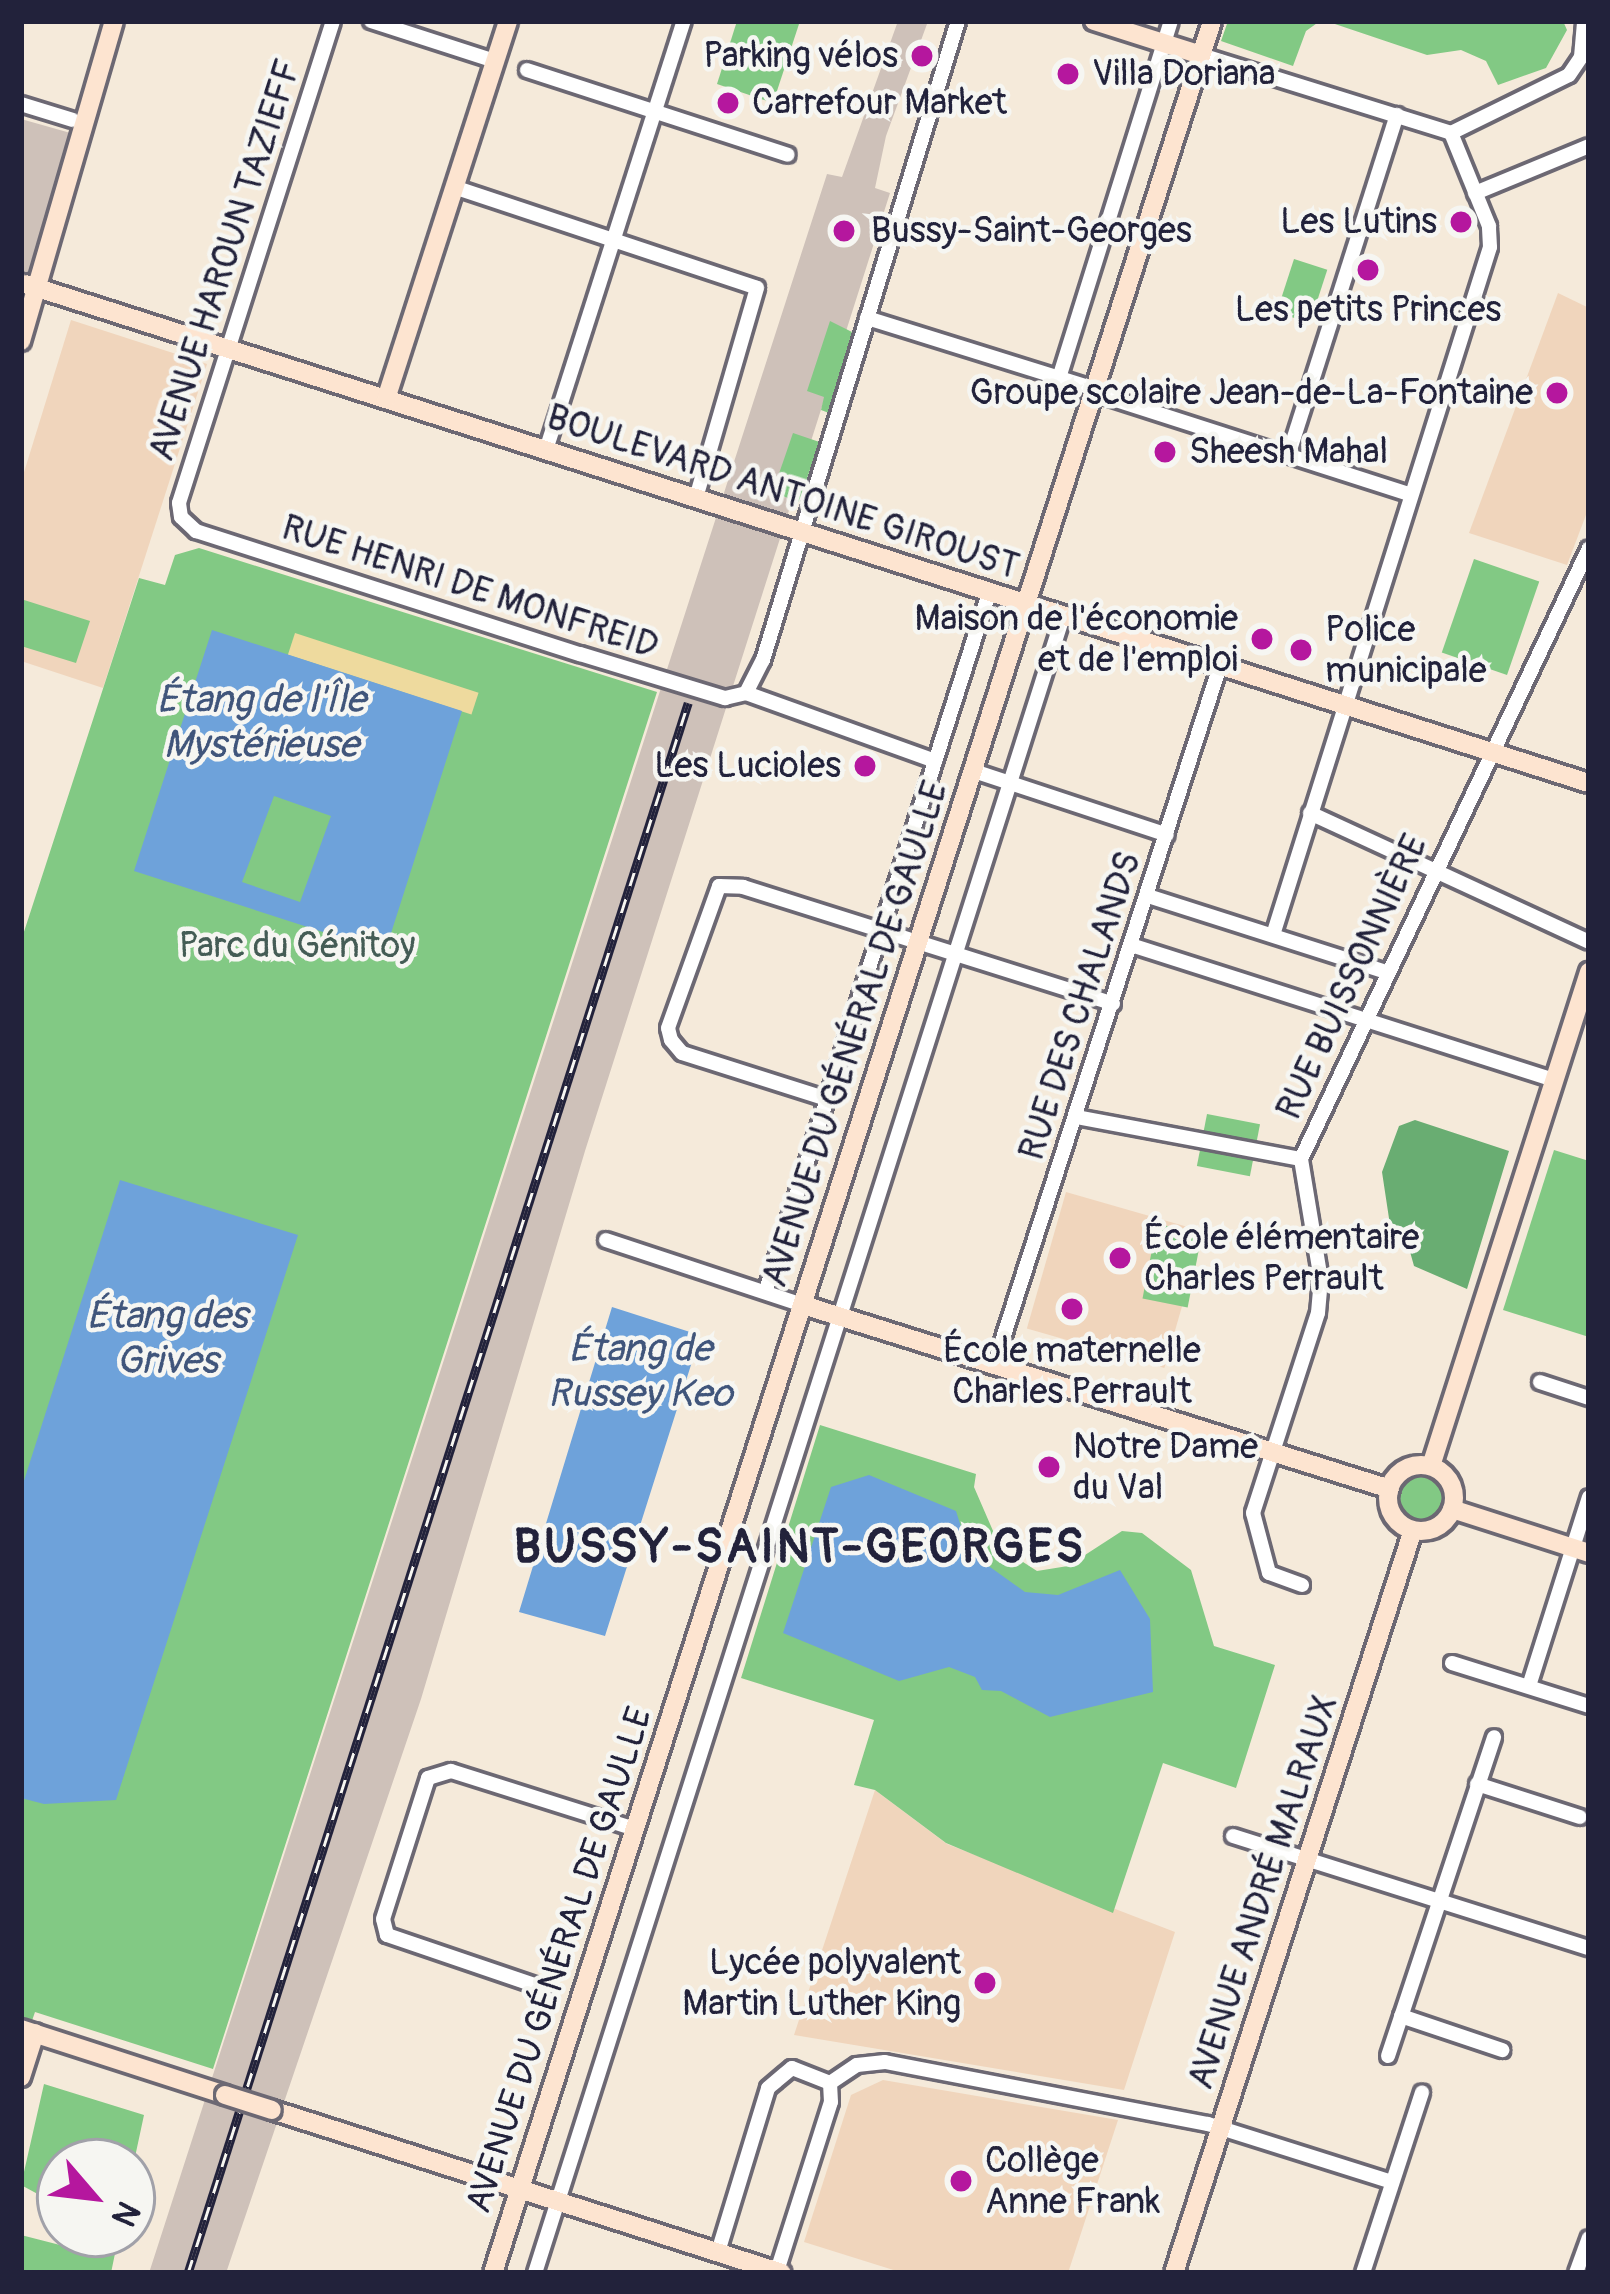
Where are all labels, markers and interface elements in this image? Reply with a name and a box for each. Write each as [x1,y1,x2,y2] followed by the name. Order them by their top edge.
[703,34,898,78] place label: Parking vélos
[909,43,935,69] marker: Parking vélos
[1092,52,1276,96] place label: Villa Doriana
[140,54,310,466] street label: AVENUE HAROUN TAZIEFF
[1055,61,1081,87] marker: Villa Doriana
[752,81,1007,125] place label: Carrefour Market
[715,90,741,116] marker: Carrefour Market
[1280,200,1437,244] place label: Les Lutins
[871,209,1192,253] place label: Bussy-Saint-Georges
[1448,209,1474,235] marker: Les Lutins
[828,215,860,247] marker: Bussy-Saint-Georges
[1355,257,1381,283] marker: Les petits Princes
[1235,288,1501,332] place label: Les petits Princes
[970,371,1533,415] place label: Groupe scolaire Jean-de-La-Fontaine
[1544,380,1570,406] marker: Groupe scolaire Jean-de-La-Fontaine
[542,395,1024,589] street label: BOULEVARD ANTOINE GIROUST
[1189,430,1388,474] place label: Sheesh Mahal
[1152,439,1178,465] marker: Sheesh Mahal
[277,506,663,668] street label: RUE HENRI DE MONFREID
[915,596,1238,681] place label: Maison de l'économie et de l'emploi
[1325,607,1487,692] place label: Police municipale
[1249,626,1275,652] marker: Maison de l'économie et de l'emploi
[1288,637,1314,663] marker: Police municipale
[156,678,366,769] water label: Étang de l'Île Mystérieuse
[654,744,841,788] place label: Les Lucioles
[852,753,878,779] marker: Les Lucioles
[753,776,957,1292] street label: AVENUE DU GÉNÉRAL DE GAULLE
[1267,828,1437,1126] street label: RUE BUISSONNIÈRE
[1010,847,1150,1165] street label: RUE DES CHALANDS
[179,924,415,968] park label: Parc du Génitoy
[1144,1215,1419,1300] place label: École élémentaire Charles Perrault
[1107,1245,1133,1271] marker: École élémentaire Charles Perrault
[87,1294,247,1385] water label: Étang des Grives
[1059,1296,1085,1322] marker: École maternelle Charles Perrault
[547,1327,733,1418] water label: Étang de Russey Keo
[943,1328,1201,1413] place label: École maternelle Charles Perrault
[1073,1424,1258,1509] place label: Notre Dame du Val
[1036,1454,1062,1480] marker: Notre Dame du Val
[514,1519,1086,1577] district label: BUSSY-SAINT-GEORGES
[1179,1690,1347,2094] street label: AVENUE ANDRÉ MALRAUX
[457,1702,661,2218] street label: AVENUE DU GÉNÉRAL DE GAULLE
[682,1940,961,2025] place label: Lycée polyvalent Martin Luther King
[972,1970,998,1996] marker: Lycée polyvalent Martin Luther King
[36,2138,156,2258] north arrow
[985,2138,1160,2223] place label: Collège Anne Frank
[948,2168,974,2194] marker: Collège Anne Frank
[102,2194,149,2233] text: N

